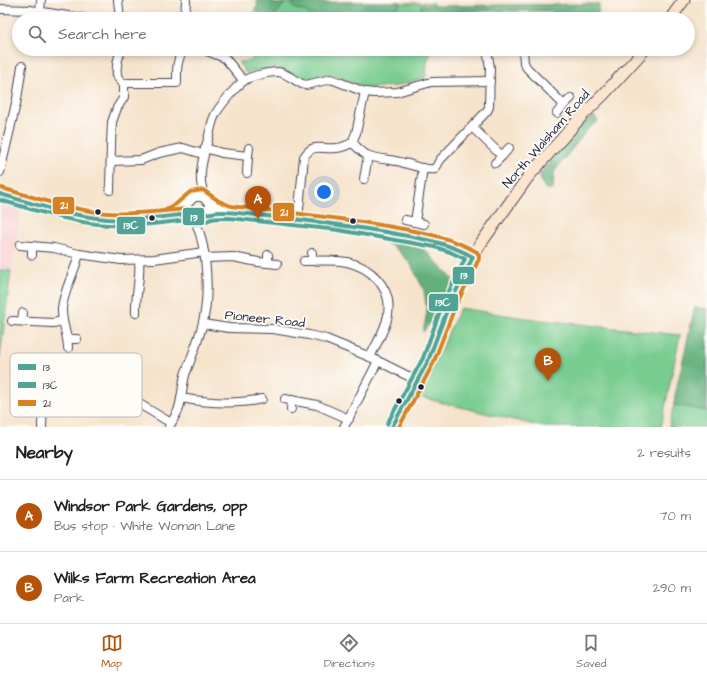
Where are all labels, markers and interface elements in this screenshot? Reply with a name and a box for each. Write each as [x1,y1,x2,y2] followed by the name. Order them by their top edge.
[12,12,695,56] search box
[26,23,48,45] icon: search
[58,24,147,45] text: Search here
[498,86,594,192] street label: North Walsham Road
[314,182,334,202] your location
[245,186,271,219] pin: A
[52,196,75,215] line badge: 21
[59,198,68,213] text: 21
[272,202,295,222] line badge: 21
[279,205,288,220] text: 21
[93,207,103,217] unlabelled marker
[182,207,205,226] line badge: 13
[190,210,198,225] text: 13
[147,213,157,223] unlabelled marker
[116,216,146,235] line badge: 13C
[348,216,358,226] unlabelled marker
[124,218,139,233] text: 13C
[452,266,475,285] line badge: 13
[460,268,468,283] text: 13
[428,293,459,312] line badge: 13C
[436,295,451,310] text: 13C
[224,306,306,332] street label: Pioneer Road
[535,348,561,381] pin: B
[10,353,142,417] legend
[43,360,50,375] text: 13
[43,378,58,393] text: 13C
[416,382,426,392] unlabelled marker
[43,396,51,411] text: 21
[394,396,404,406] unlabelled marker
[16,441,73,465] text: Nearby
[637,444,691,462] text: 2 results
[54,496,247,517] text: Windsor Park Gardens, opp
[25,507,33,525] text: A
[659,507,691,525] text: 70 m
[54,517,235,535] text: Bus stop · White Woman Lane
[54,568,256,589] text: Wilks Farm Recreation Area
[24,579,34,597] text: B
[653,579,691,597] text: 290 m
[54,589,84,607] text: Park
[101,632,123,671] tab: Map
[324,632,375,671] tab: Directions
[576,632,606,671] tab: Saved

